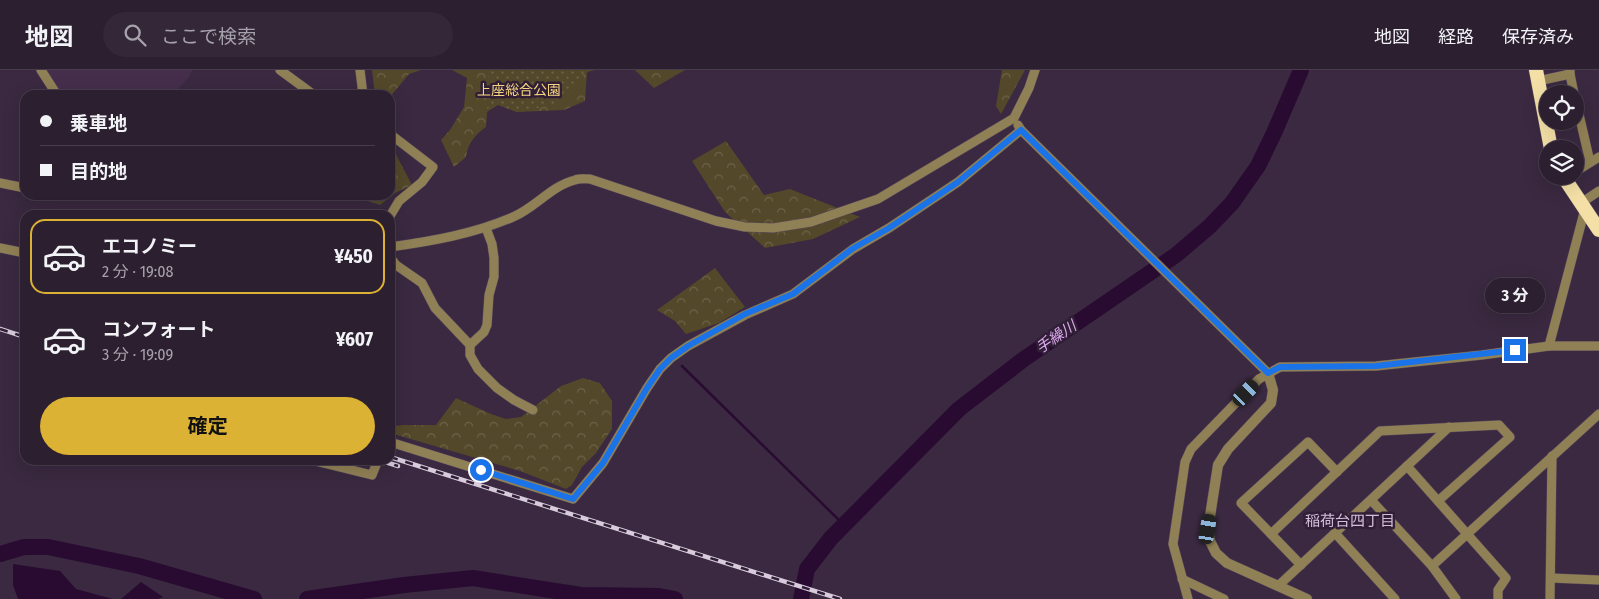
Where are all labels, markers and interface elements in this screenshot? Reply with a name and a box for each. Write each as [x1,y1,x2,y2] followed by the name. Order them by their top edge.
[103,12,453,57] search box
[121,21,149,49] icon: search
[25,23,73,51] text: 地図
[161,25,256,48] text: ここで検索
[1374,26,1410,48] text: 地図
[1438,26,1474,48] text: 経路
[1502,26,1574,48] text: 保存済み
[477,82,561,99] park label: 上座総合公園
[1539,85,1584,185] map controls
[1539,85,1584,130] button: locate
[70,112,127,135] text: 乗車地
[1539,140,1584,185] button: layers
[70,160,127,183] text: 目的地
[42,234,87,279] icon: car
[102,235,197,258] text: エコノミー
[334,245,373,268] text: ¥450
[102,262,173,281] text: 2 分 · 19:08
[1485,278,1545,312] callout: 3 分
[1502,286,1528,305] text: 3 分
[1032,316,1081,357] water label: 手繰川
[42,317,87,362] icon: car
[102,318,215,341] text: コンフォート
[336,328,373,351] text: ¥607
[1504,339,1526,361] route end
[102,345,173,364] text: 3 分 · 19:09
[1230,377,1261,409] car
[40,397,375,455] button: 確定
[470,459,492,481] route start
[1305,512,1395,530] district label: 稲荷台四丁目
[1198,513,1217,545] car

